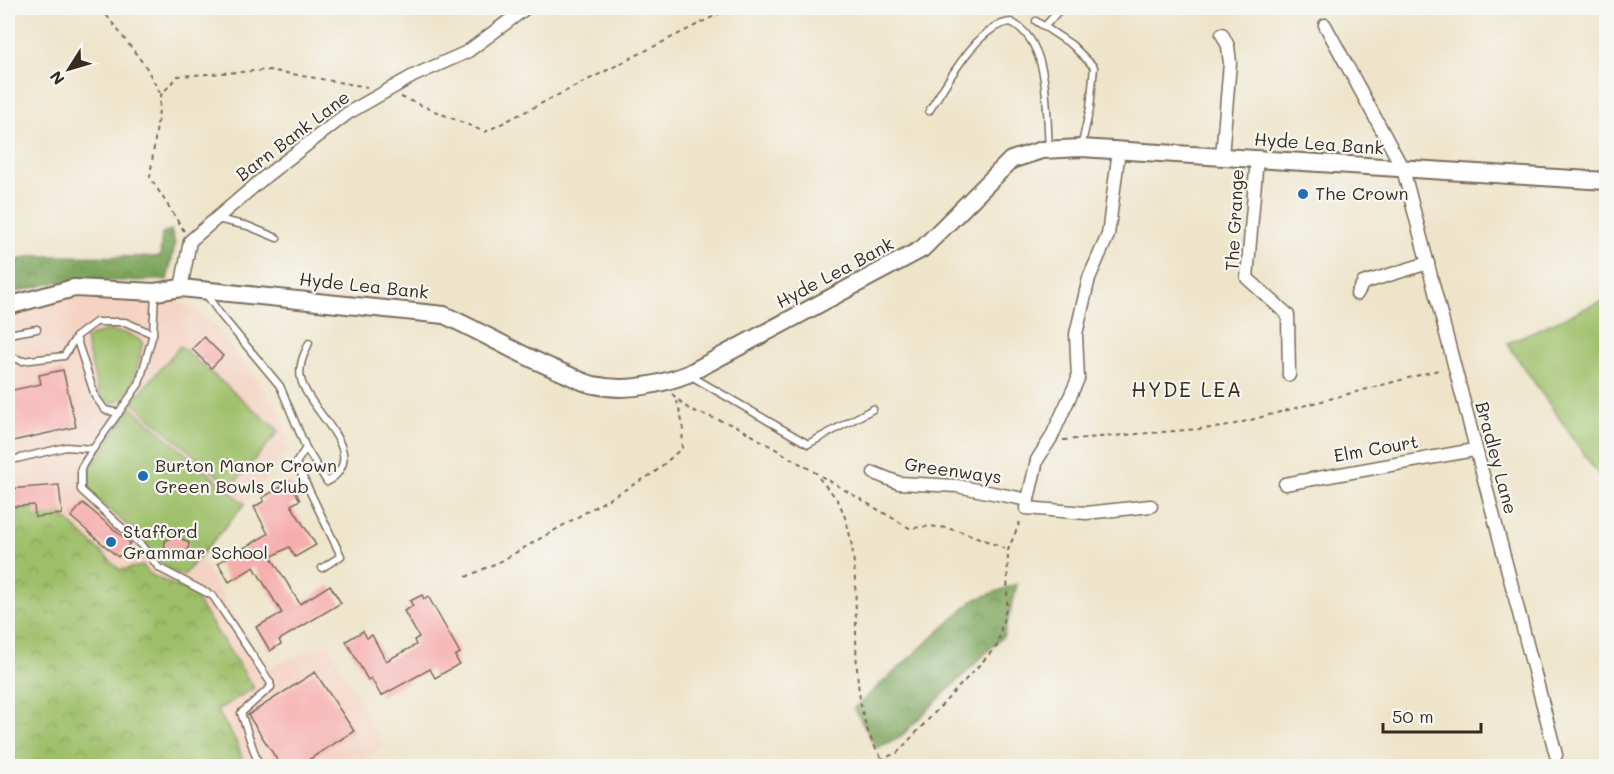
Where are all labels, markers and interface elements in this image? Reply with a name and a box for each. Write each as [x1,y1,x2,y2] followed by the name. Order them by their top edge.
[39,39,99,99] north arrow
[45,67,69,90] text: N
[231,85,354,186] street label: Barn Bank Lane
[1253,126,1385,160] street label: Hyde Lea Bank
[1219,168,1249,272] street label: The Grange
[1315,181,1409,205] place label: The Crown
[1296,187,1310,201] marker: The Crown
[771,231,898,313] street label: Hyde Lea Bank
[298,266,430,304] street label: Hyde Lea Bank
[1131,375,1243,402] district label: HYDE LEA
[1470,399,1523,517] street label: Bradley Lane
[1332,429,1420,467] street label: Elm Court
[903,451,1003,489] street label: Greenways
[155,453,337,498] place label: Burton Manor Crown Green Bowls Club
[136,469,150,483] marker: Burton Manor Crown Green Bowls Club
[123,519,268,564] place label: Stafford Grammar School
[104,535,118,549] marker: Stafford Grammar School
[1383,696,1480,734] scale bar
[1392,704,1434,728] text: 50 m

